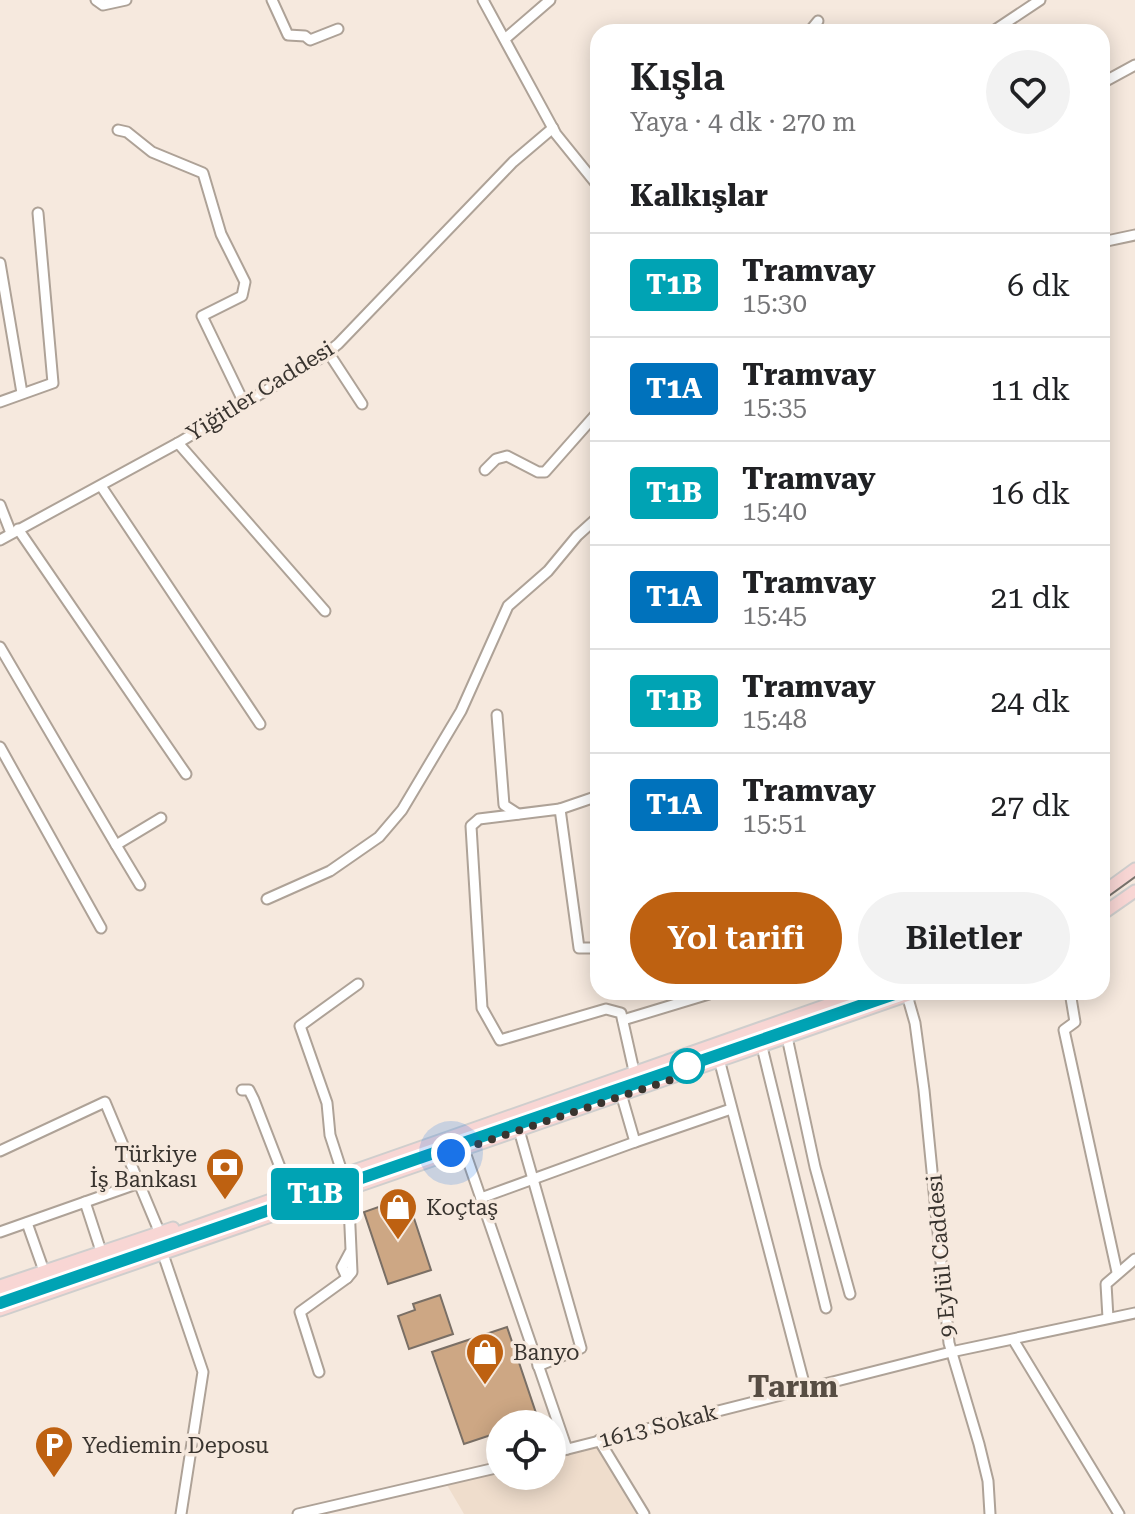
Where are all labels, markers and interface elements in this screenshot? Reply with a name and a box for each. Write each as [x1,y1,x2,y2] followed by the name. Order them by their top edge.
[986,50,1070,134] button: heart
[630,55,725,99] text: Kışla
[630,107,856,137] text: Yaya · 4 dk · 270 m
[630,178,768,213] text: Kalkışlar
[742,253,876,288] text: Tramvay
[646,268,702,301] text: T1B
[1007,268,1070,303] text: 6 dk
[742,288,807,318] text: 15:30
[182,336,338,446] street label: Yiğitler Caddesi
[742,357,876,392] text: Tramvay
[646,372,702,405] text: T1A
[991,372,1070,407] text: 11 dk
[742,392,807,422] text: 15:35
[742,461,876,496] text: Tramvay
[646,476,702,509] text: T1B
[991,476,1070,511] text: 16 dk
[742,496,807,526] text: 15:40
[742,565,876,600] text: Tramvay
[646,580,702,613] text: T1A
[991,580,1070,615] text: 21 dk
[742,600,807,630] text: 15:45
[742,669,876,704] text: Tramvay
[646,684,702,717] text: T1B
[991,684,1070,719] text: 24 dk
[742,704,807,734] text: 15:48
[742,773,876,808] text: Tramvay
[646,788,702,821] text: T1A
[991,788,1070,823] text: 27 dk
[742,808,807,838] text: 15:51
[630,892,842,984] button: Yol tarifi
[858,892,1070,984] button: Biletler
[670,1049,704,1083] unlabelled marker
[431,1133,471,1173] your location
[90,1142,197,1192] place label: Türkiye İş Bankası
[204,1146,246,1201] bank icon: Türkiye İş Bankası
[269,1168,361,1220] line badge: T1B
[921,1174,961,1338] street label: 9 Eylül Caddesi
[287,1177,343,1210] text: T1B
[377,1186,419,1241] shop icon: Koçtaş
[426,1195,498,1220] place label: Koçtaş
[464,1331,506,1386] shop icon: Banyo
[513,1340,580,1365] place label: Banyo
[748,1369,838,1404] district label: Tarım
[596,1399,720,1453] street label: 1613 Sokak
[486,1410,566,1490] map controls
[486,1410,566,1490] button: locate
[33,1424,75,1479] parking icon: Yediemin Deposu
[82,1433,269,1458] place label: Yediemin Deposu

